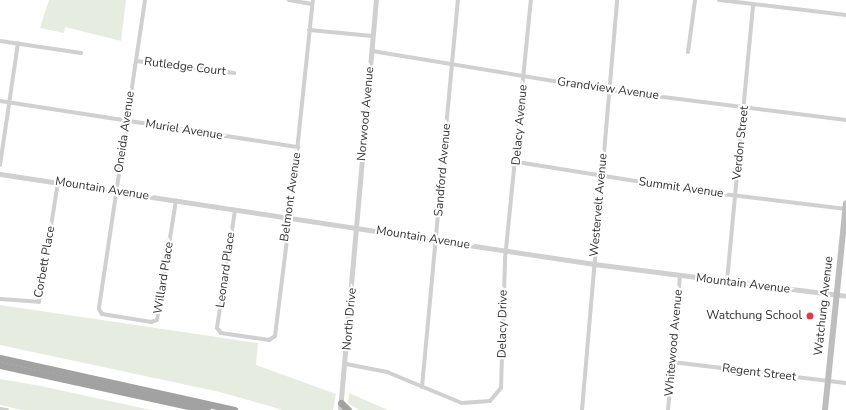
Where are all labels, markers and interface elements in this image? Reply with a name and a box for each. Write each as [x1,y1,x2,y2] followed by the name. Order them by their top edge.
[143,55,227,79] street label: Rutledge Court
[355,66,377,162] street label: Norwood Avenue
[556,75,660,103] street label: Grandview Avenue
[509,84,531,166] street label: Delacy Avenue
[112,90,138,174] street label: Oneida Avenue
[730,105,752,181] street label: Verdon Street
[144,117,224,143] street label: Muriel Avenue
[432,123,454,217] street label: Sandford Avenue
[278,151,304,243] street label: Belmont Avenue
[587,153,611,257] street label: Westervelt Avenue
[54,174,150,204] street label: Mountain Avenue
[638,175,724,201] street label: Summit Avenue
[375,223,471,253] street label: Mountain Avenue
[32,225,58,299] street label: Corbett Place
[214,231,238,309] street label: Leonard Place
[151,241,177,315] street label: Willard Place
[812,256,836,356] street label: Watchung Avenue
[695,271,791,297] street label: Mountain Avenue
[340,287,360,351] street label: North Drive
[662,289,686,397] street label: Whitewood Avenue
[495,290,511,358] street label: Delacy Drive
[706,309,802,323] place label: Watchung School
[805,311,815,321] marker: Watchung School
[721,361,797,385] street label: Regent Street

